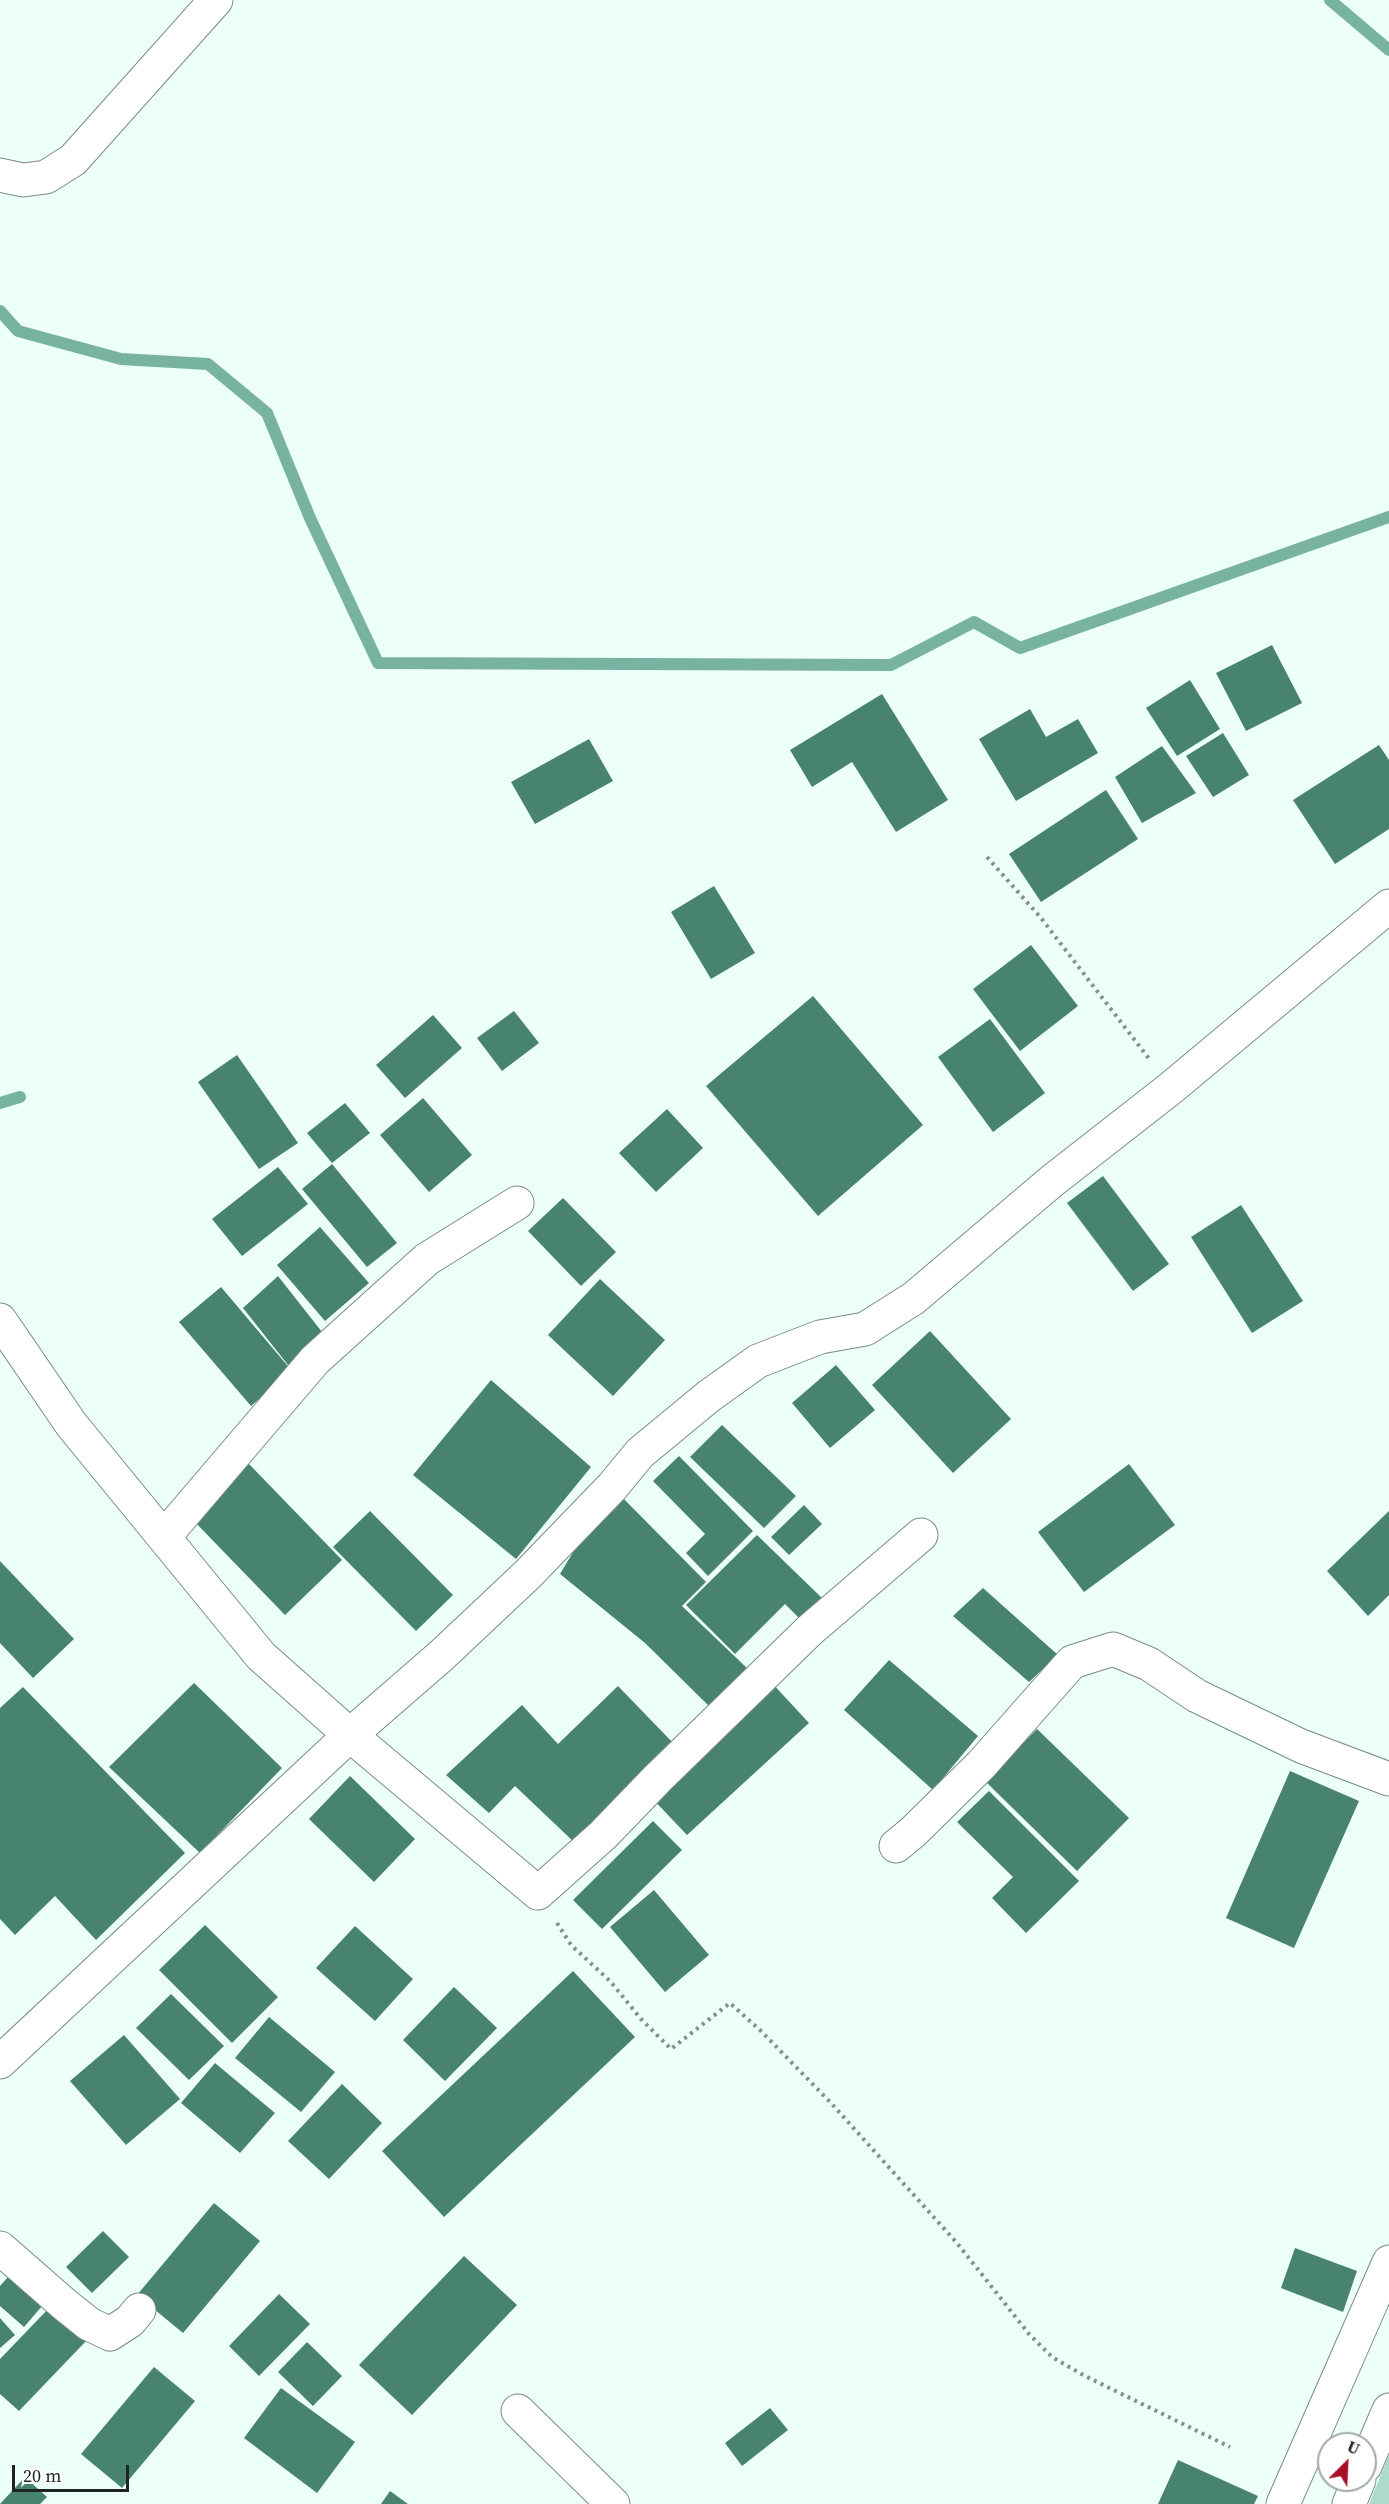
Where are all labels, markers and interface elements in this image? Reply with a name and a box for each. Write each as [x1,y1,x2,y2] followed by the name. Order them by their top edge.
[1317,2432,1377,2492] north arrow
[1344,2435,1363,2460] text: U
[15,2453,132,2491] scale bar
[23,2463,61,2488] text: 20 m

